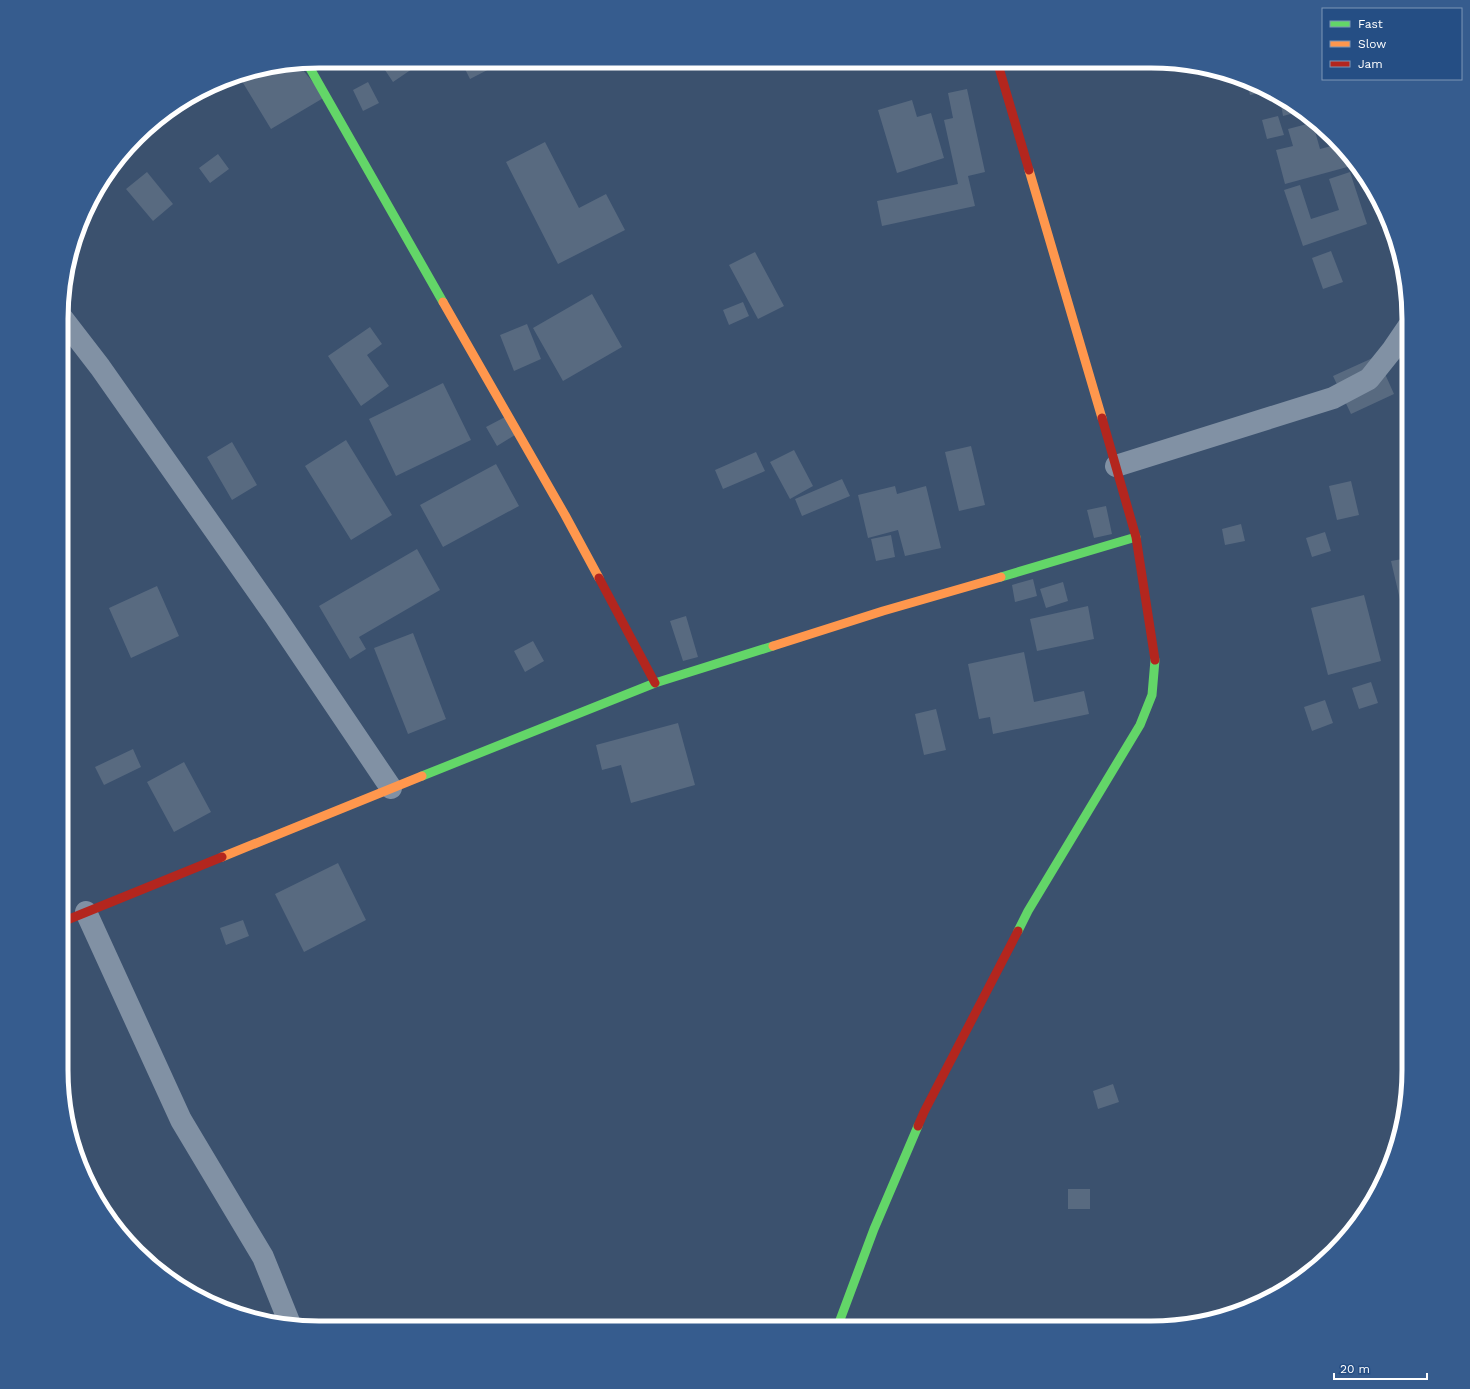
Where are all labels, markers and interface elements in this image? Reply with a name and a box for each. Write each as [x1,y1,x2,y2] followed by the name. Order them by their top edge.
[1322,8,1462,80] legend
[1358,17,1383,31] text: Fast
[1358,37,1386,51] text: Slow
[1358,57,1383,71] text: Jam
[1334,1355,1427,1381] scale bar
[1340,1362,1370,1376] text: 20 m

